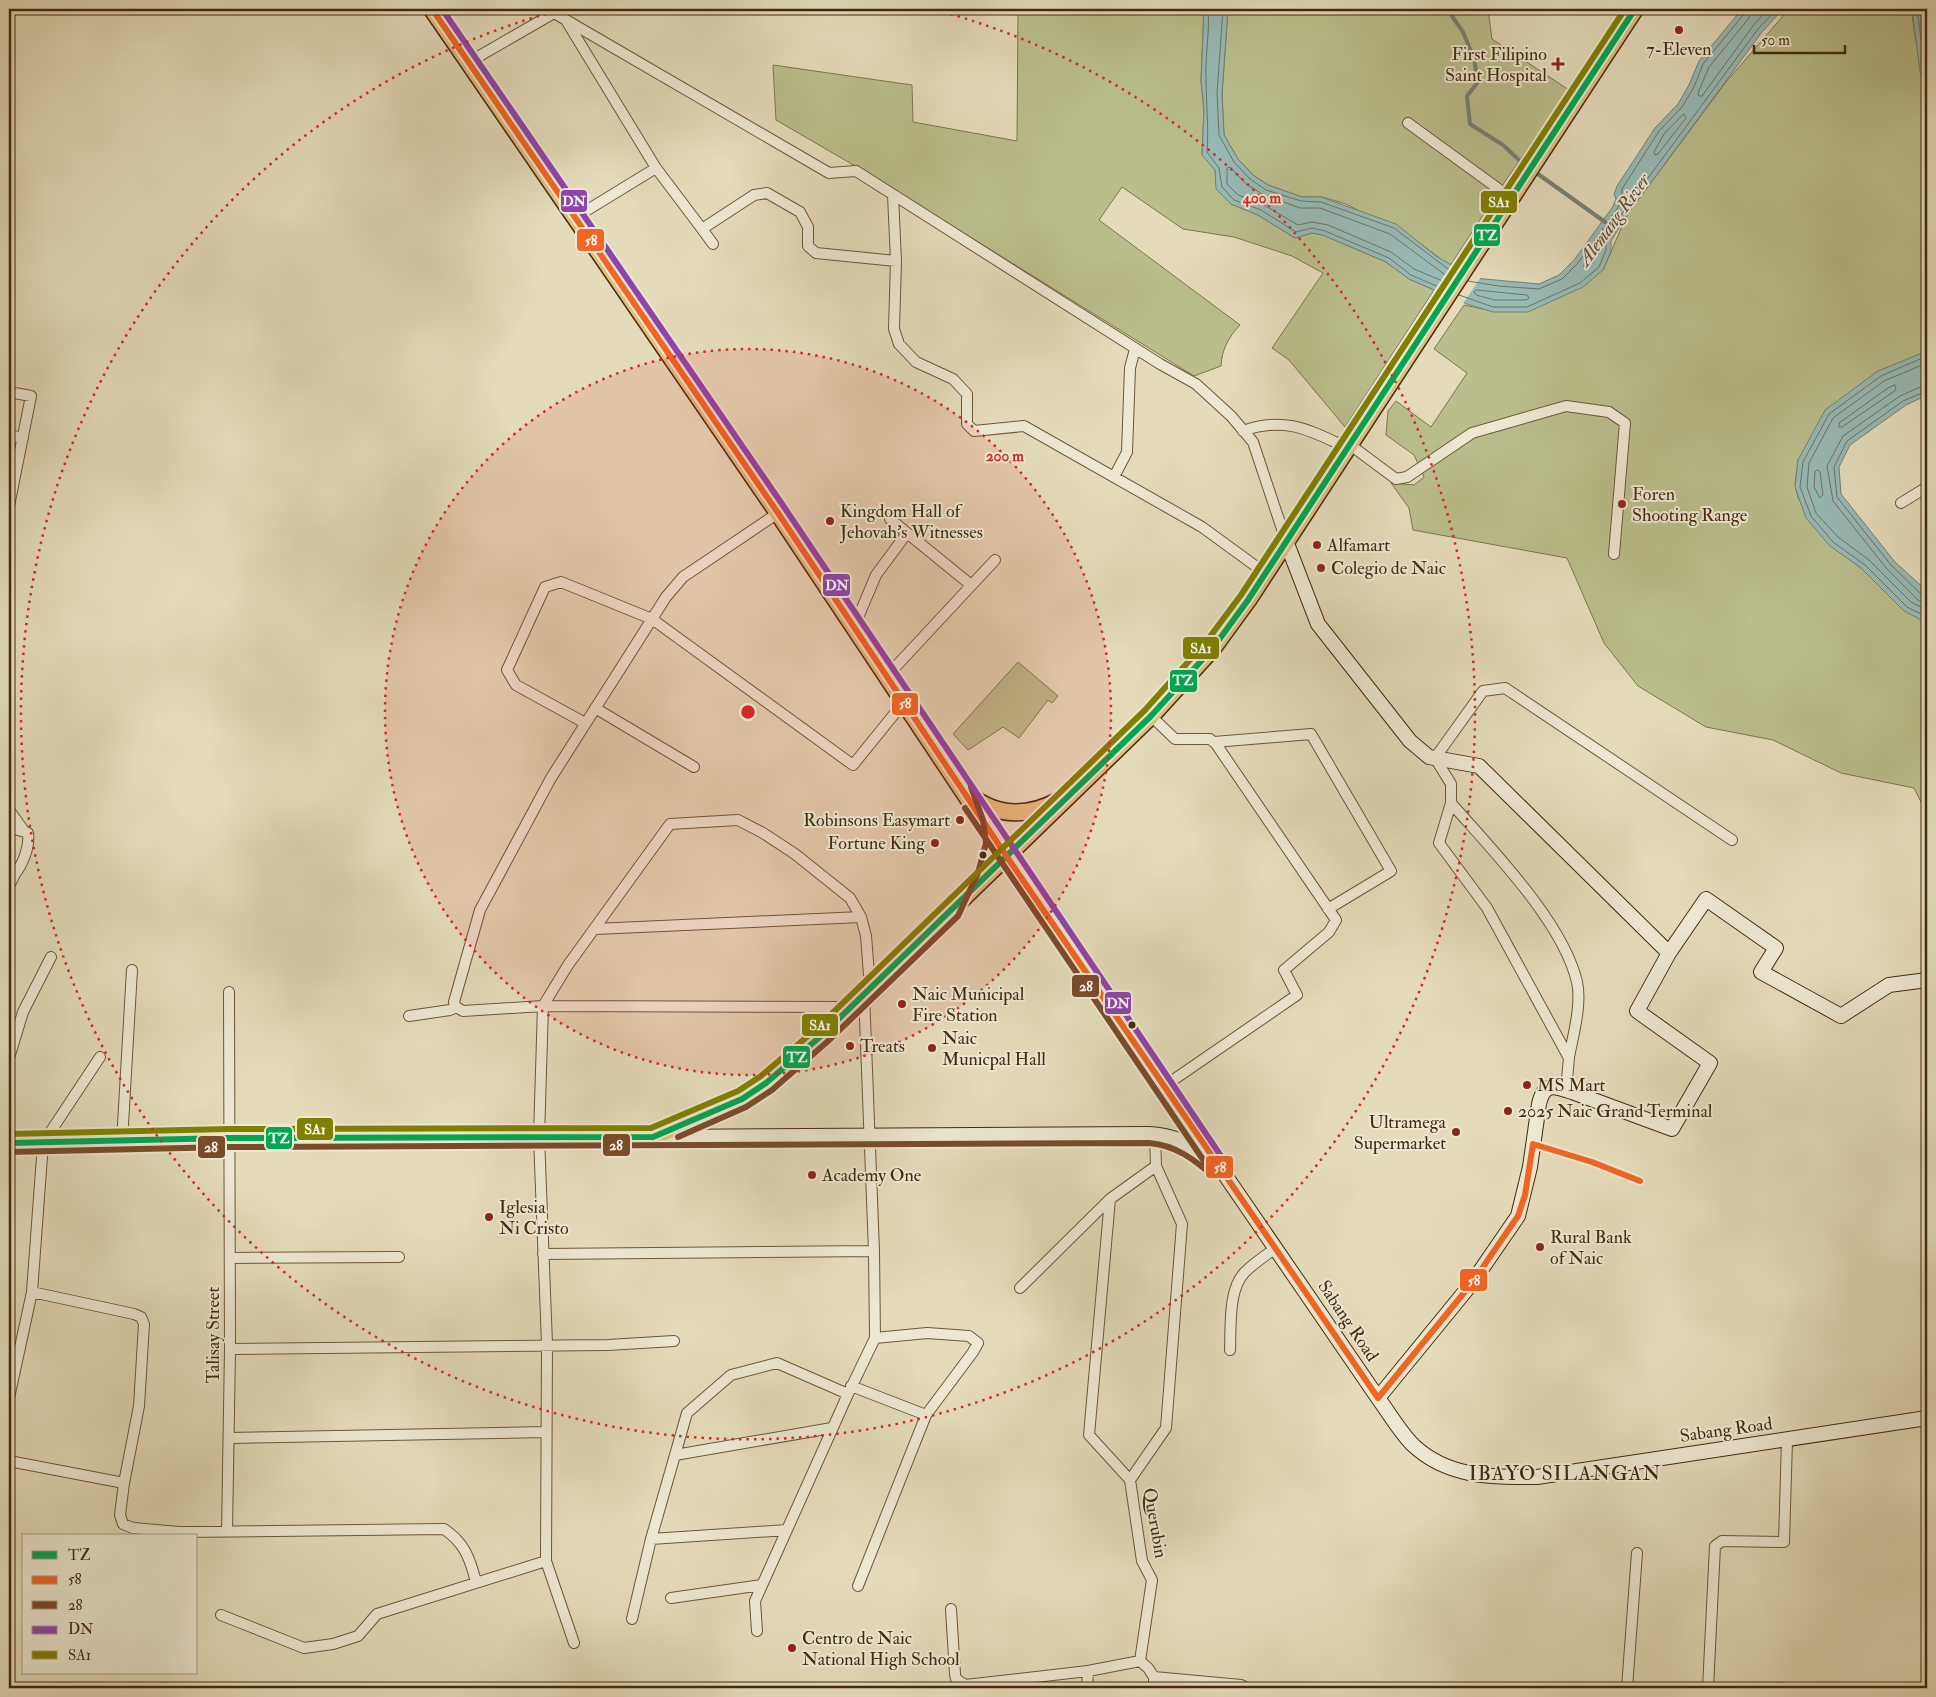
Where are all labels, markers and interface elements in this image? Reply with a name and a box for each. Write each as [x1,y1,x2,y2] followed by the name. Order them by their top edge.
[1754,22,1845,54] scale bar
[1673,24,1685,36] marker: 7-Eleven
[1761,31,1790,50] text: 50 m
[1646,38,1712,61] place label: 7-Eleven
[1445,43,1547,87] place label: First Filipino Saint Hospital
[1551,57,1565,71] marker: First Filipino Saint Hospital
[1571,168,1656,272] water label: Alemang River
[560,189,588,213] line badge: DN
[1242,189,1281,208] text: 400 m
[1480,190,1518,214] line badge: SA1
[562,193,586,210] text: DN
[1488,194,1510,211] text: SA1
[1473,223,1501,247] line badge: TZ
[1476,227,1498,244] text: TZ
[576,228,605,252] line badge: 58
[585,232,598,249] text: 58
[986,447,1024,466] text: 200 m
[1632,483,1748,527] place label: Foren Shooting Range
[1616,498,1628,510] marker: Foren Shooting Range
[839,500,983,544] place label: Kingdom Hall of Jehovah's Witnesses
[824,515,836,527] marker: Kingdom Hall of Jehovah's Witnesses
[1326,534,1390,557] place label: Alfamart
[1311,539,1323,551] marker: Alfamart
[1331,557,1446,580] place label: Colegio de Naic
[1315,562,1327,574] marker: Colegio de Naic
[822,573,851,597] line badge: DN
[825,577,849,594] text: DN
[1182,636,1220,660] line badge: SA1
[1190,640,1212,657] text: SA1
[1169,669,1198,693] line badge: TZ
[1172,672,1194,689] text: TZ
[891,692,919,716] line badge: 58
[899,695,912,712] text: 58
[739,703,757,721] centre of rings
[803,809,950,832] place label: Robinsons Easymart
[954,814,966,826] marker: Robinsons Easymart
[828,832,926,855] place label: Fortune King
[929,837,941,849] marker: Fortune King
[978,850,988,860] unlabelled marker
[1071,974,1100,998] line badge: 28
[1079,978,1093,995] text: 28
[912,983,1025,1027] place label: Naic Municipal Fire Station
[1104,991,1132,1015] line badge: DN
[1106,995,1130,1012] text: DN
[896,998,908,1010] marker: Naic Municipal Fire Station
[801,1013,839,1037] line badge: SA1
[809,1017,831,1034] text: SA1
[1127,1020,1137,1030] unlabelled marker
[942,1027,1046,1071] place label: Naic Municpal Hall
[860,1035,905,1058] place label: Treats
[844,1040,856,1052] marker: Treats
[926,1042,938,1054] marker: Naic Municpal Hall
[782,1045,811,1069] line badge: TZ
[786,1049,808,1066] text: TZ
[1537,1074,1606,1097] place label: MS Mart
[1521,1079,1533,1091] marker: MS Mart
[1518,1100,1713,1123] place label: 2025 Naic Grand Terminal
[1502,1105,1514,1117] marker: 2025 Naic Grand Terminal
[1354,1111,1447,1155] place label: Ultramega Supermarket
[296,1117,334,1141] line badge: SA1
[304,1121,326,1138] text: SA1
[265,1126,293,1150] line badge: TZ
[1450,1126,1462,1138] marker: Ultramega Supermarket
[268,1130,290,1147] text: TZ
[602,1133,631,1157] line badge: 28
[197,1135,226,1159] line badge: 28
[609,1137,623,1154] text: 28
[204,1139,218,1156] text: 28
[1205,1155,1234,1179] line badge: 58
[1214,1159,1227,1176] text: 58
[821,1164,922,1187] place label: Academy One
[806,1169,818,1181] marker: Academy One
[499,1196,569,1240] place label: Iglesia Ni Cristo
[483,1211,495,1223] marker: Iglesia Ni Cristo
[1550,1226,1632,1270] place label: Rural Bank of Naic
[1534,1241,1546,1253] marker: Rural Bank of Naic
[1459,1268,1488,1292] line badge: 58
[1468,1272,1481,1289] text: 58
[1312,1276,1384,1366] street label: Sabang Road
[202,1287,225,1383] street label: Talisay Street
[1678,1412,1774,1448] street label: Sabang Road
[1469,1461,1661,1486] district label: IBAYO SILANGAN
[1138,1486,1172,1560] street label: Querubin
[22,1534,198,1674] legend
[68,1546,90,1565] text: TZ
[68,1570,82,1589] text: 58
[68,1596,83,1615] text: 28
[68,1620,94,1639] text: DN
[802,1627,960,1671] place label: Centro de Naic National High School
[786,1642,798,1654] marker: Centro de Naic National High School
[68,1646,91,1665] text: SA1

